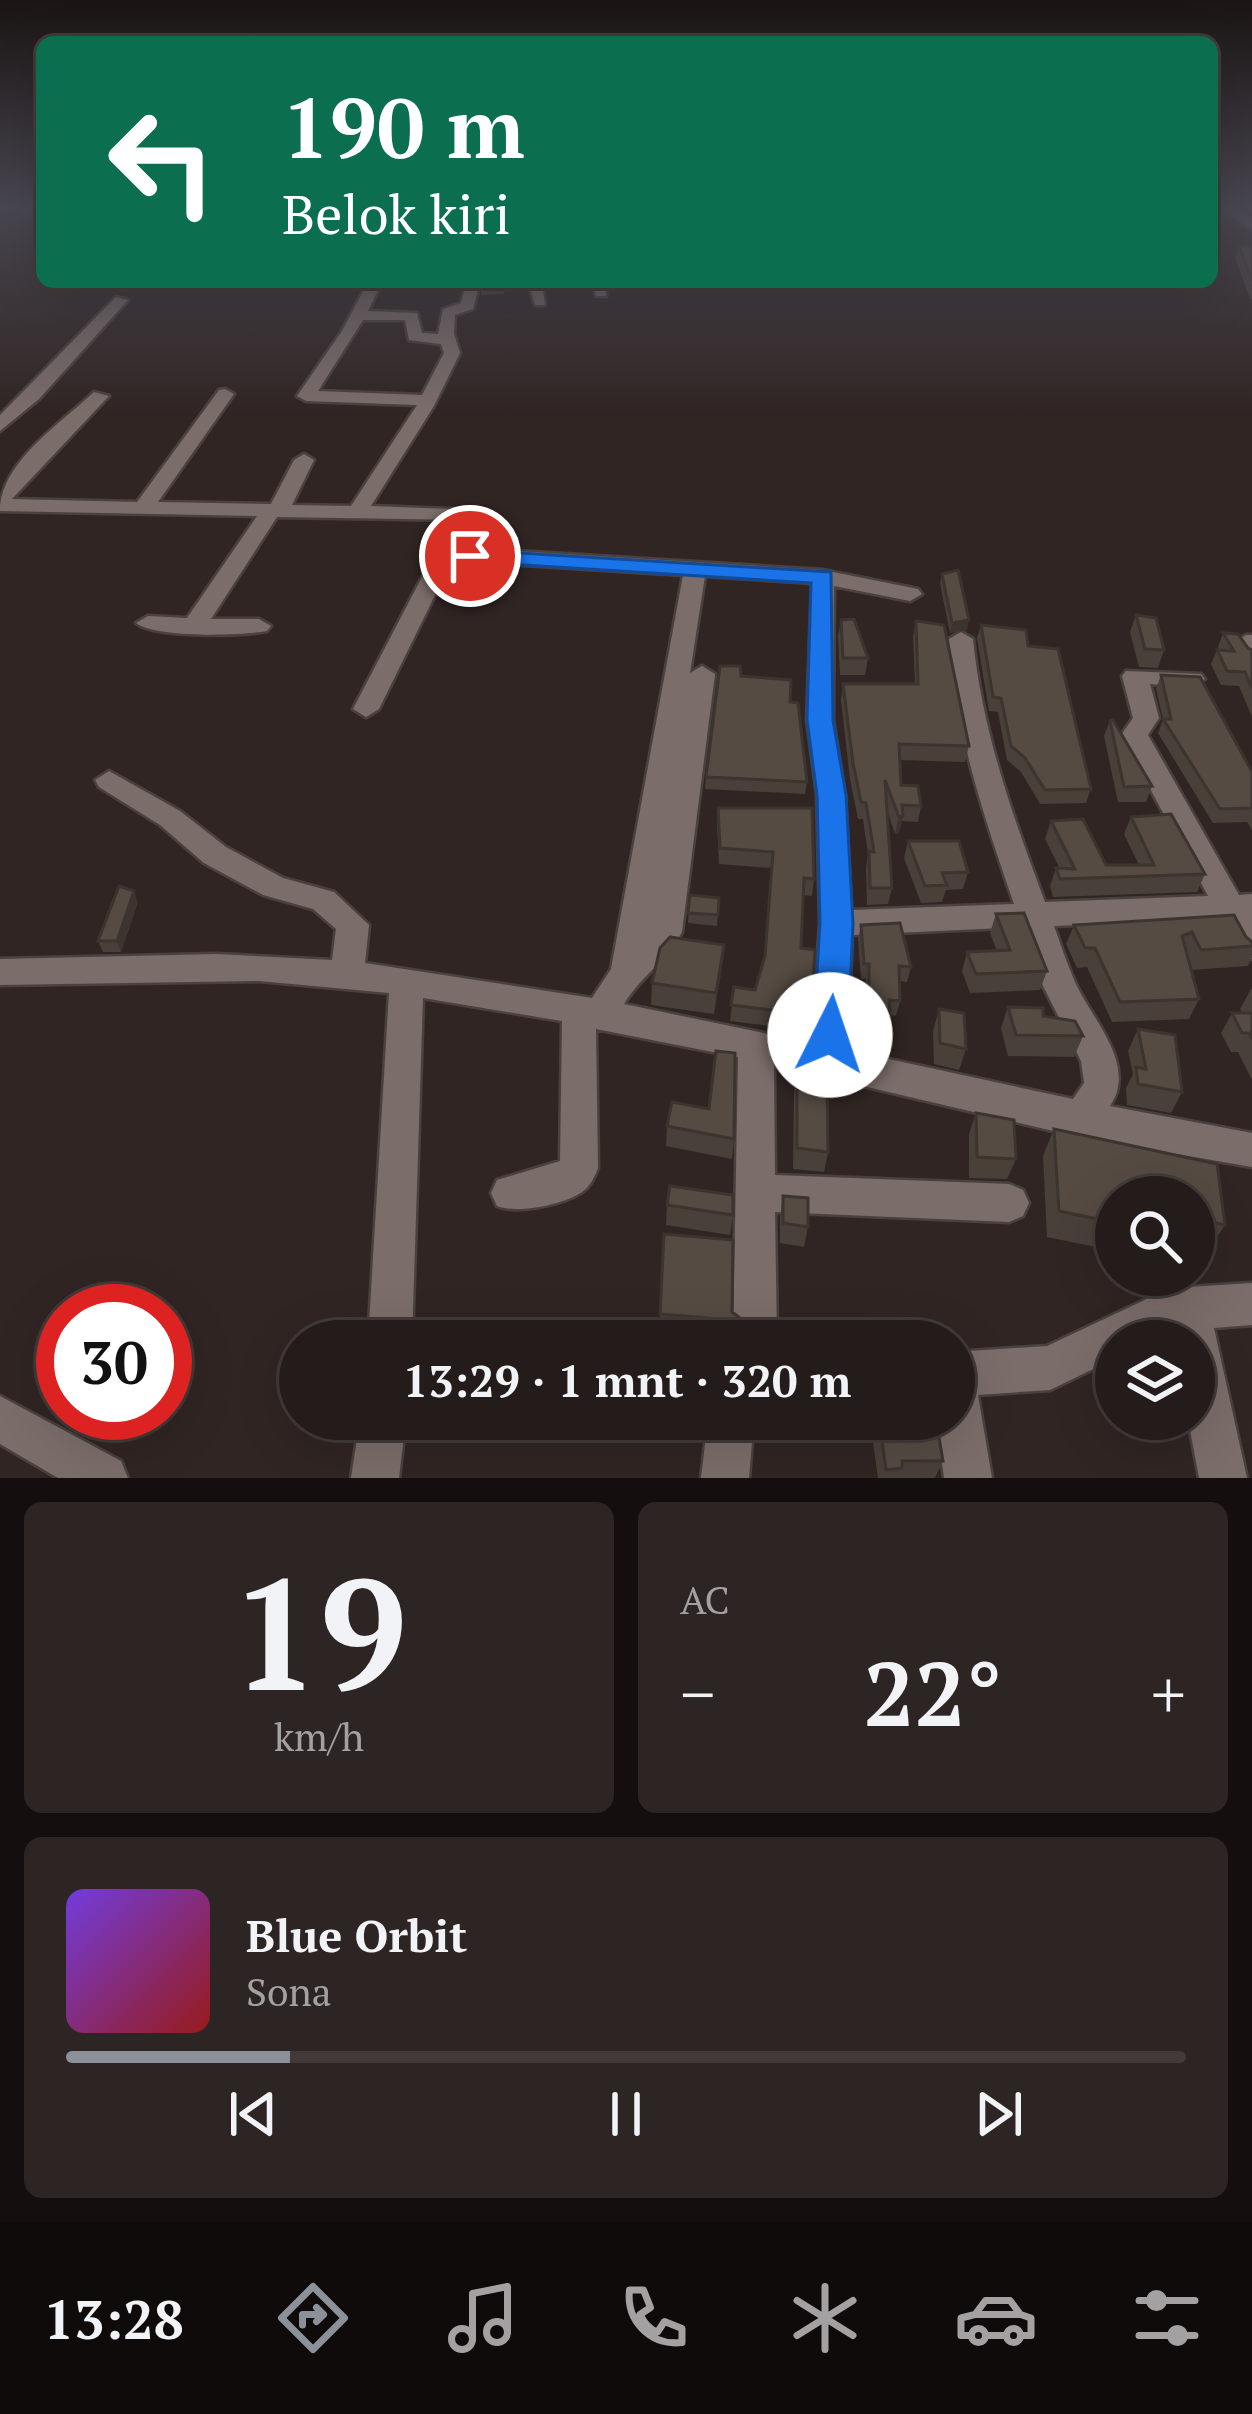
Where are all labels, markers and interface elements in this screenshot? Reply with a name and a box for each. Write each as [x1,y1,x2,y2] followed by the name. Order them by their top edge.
[282,71,525,182] text: 190 m
[84,84,240,240] icon: left
[282,178,511,249] text: Belok kiri
[419,505,521,607] pin
[437,523,503,589] icon: arrive
[767,972,893,1098] position arrow
[1095,1176,1215,1440] map controls
[1095,1176,1215,1296] button: search
[36,1284,192,1440] speed limit sign: 30
[1095,1320,1215,1440] button: layers
[403,1350,851,1410] text: 13:29 · 1 mnt · 320 m
[231,1528,407,1735] text: 19
[680,1573,730,1625] text: AC
[864,1632,1002,1752] text: 22°
[680,1649,715,1737] text: −
[1151,1649,1186,1737] text: +
[274,1710,364,1762] text: km/h
[246,1905,467,1965] text: Blue Orbit
[246,1965,331,2017] text: Sona
[220,2081,286,2147] icon: previous
[593,2081,659,2147] icon: pause
[966,2081,1032,2147] icon: next
[271,2276,355,2360] icon: directions
[441,2276,525,2360] icon: music
[612,2276,696,2360] icon: phone
[783,2276,867,2360] icon: climate
[954,2276,1038,2360] icon: car
[1125,2276,1209,2360] icon: filters
[43,2283,184,2354] text: 13:28

